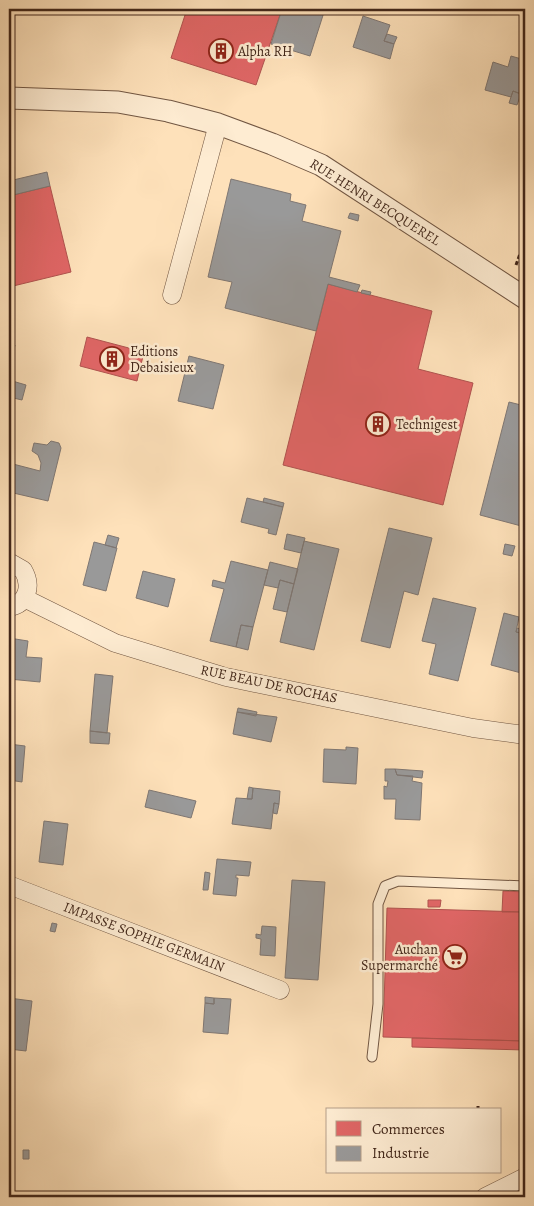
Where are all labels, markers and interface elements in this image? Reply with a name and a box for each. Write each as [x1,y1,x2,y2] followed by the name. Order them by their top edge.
[208,38,234,64] building icon: Alpha RH
[237,42,293,61] place label: Alpha RH
[306,154,445,250] street label: RUE HENRI BECQUEREL
[130,342,194,377] place label: Editions Debaisieux
[99,346,125,372] building icon: Editions Debaisieux
[365,411,391,437] building icon: Technigest
[396,415,458,434] place label: Technigest
[199,660,339,708] street label: RUE BEAU DE ROCHAS
[61,897,227,977] street label: IMPASSE SOPHIE GERMAIN
[361,940,438,975] place label: Auchan Supermarché
[442,944,468,970] supermarket icon: Auchan Supermarché
[326,1108,502,1174] legend
[372,1119,445,1139] text: Commerces
[372,1143,430,1163] text: Industrie

